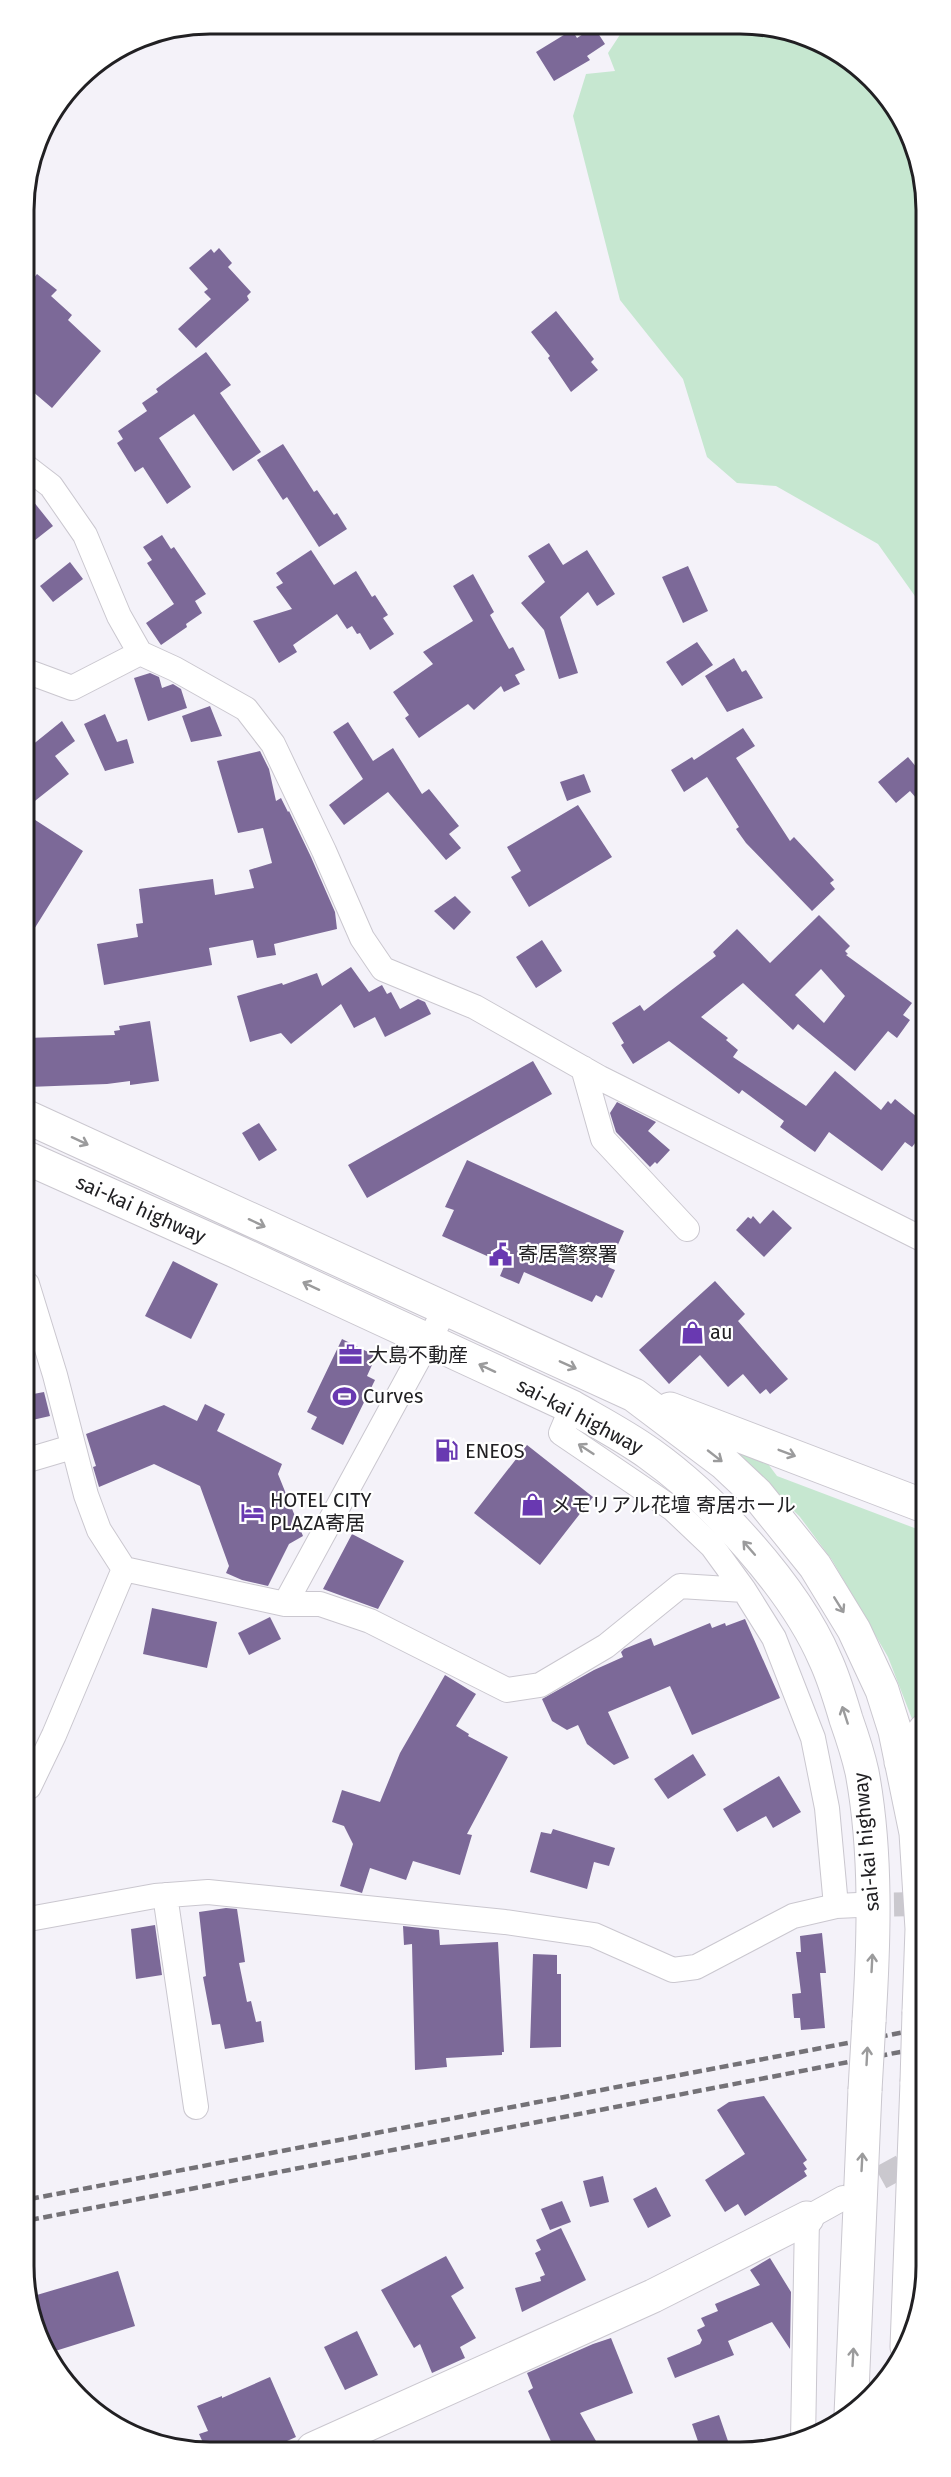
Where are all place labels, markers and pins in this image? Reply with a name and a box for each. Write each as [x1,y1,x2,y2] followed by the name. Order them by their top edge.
[487,1241,513,1267] public building icon: 寄居警察署
[518,1242,618,1266] place label: 寄居警察署
[679,1319,705,1345] shop icon: au
[710,1320,733,1344] place label: au
[337,1342,363,1368] office icon: 大島不動産
[368,1343,468,1367] place label: 大島不動産
[332,1383,358,1409] sports icon: Curves
[363,1384,423,1408] place label: Curves
[434,1438,460,1464] fuel station icon: ENEOS
[465,1439,525,1463] place label: ENEOS
[270,1488,371,1535] place label: HOTEL CITY PLAZA寄居
[520,1492,546,1518] shop icon: メモリアル花壇 寄居ホール
[551,1493,796,1517] place label: メモリアル花壇 寄居ホール
[239,1499,265,1525] hotel icon: HOTEL CITY PLAZA寄居

